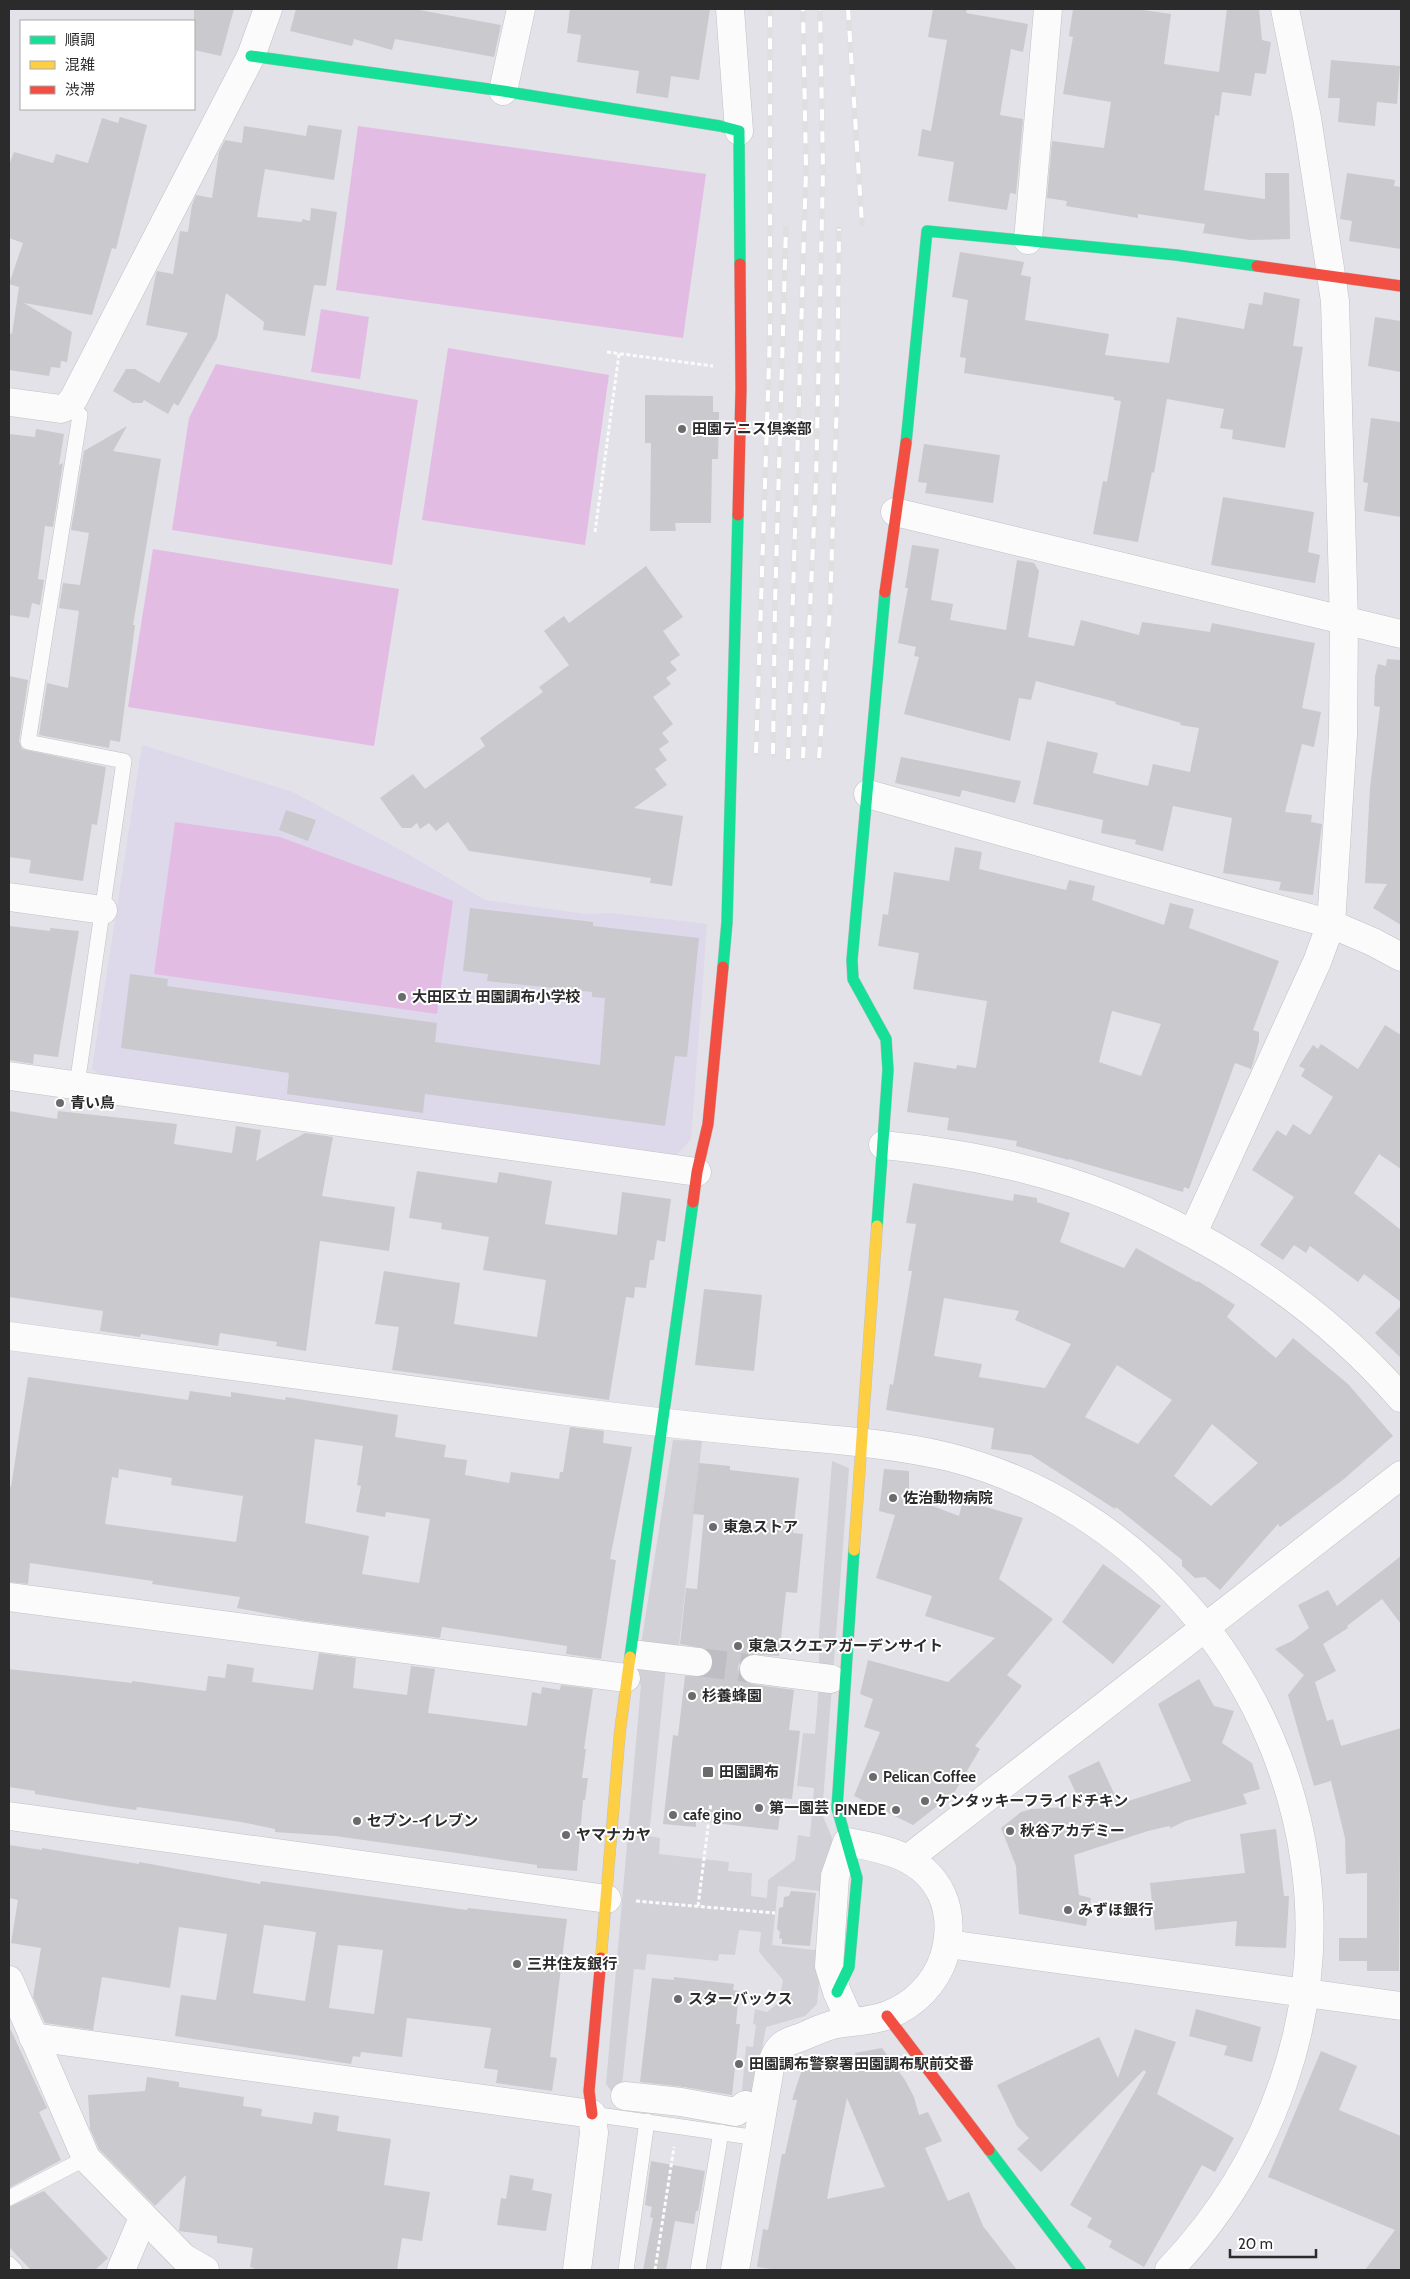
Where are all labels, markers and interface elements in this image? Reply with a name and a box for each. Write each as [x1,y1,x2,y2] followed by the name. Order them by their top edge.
[20,20,195,110] legend
[65,31,95,49] text: 順調
[65,56,95,74] text: 混雑
[65,81,95,99] text: 渋滞
[692,420,812,438] place label: 田園テニス倶楽部
[676,423,688,435] marker: 田園テニス倶楽部
[412,988,580,1006] place label: 大田区立 田園調布小学校
[396,991,408,1003] marker: 大田区立 田園調布小学校
[70,1094,115,1112] place label: 青い鳥
[54,1097,66,1109] marker: 青い鳥
[903,1489,993,1507] place label: 佐治動物病院
[887,1492,899,1504] marker: 佐治動物病院
[723,1518,798,1536] place label: 東急ストア
[707,1521,719,1533] marker: 東急ストア
[748,1637,943,1655] place label: 東急スクエアガーデンサイト
[732,1640,744,1652] marker: 東急スクエアガーデンサイト
[702,1687,762,1705] place label: 杉養蜂園
[686,1690,698,1702] marker: 杉養蜂園
[719,1763,779,1781] place label: 田園調布
[701,1765,715,1779] marker: 田園調布
[883,1768,976,1786] place label: Pelican Coffee
[867,1771,879,1783] marker: Pelican Coffee
[935,1792,1128,1810] place label: ケンタッキーフライドチキン
[919,1795,931,1807] marker: ケンタッキーフライドチキン
[769,1799,829,1817] place label: 第一園芸
[834,1801,886,1819] place label: PINEDE
[753,1802,765,1814] marker: 第一園芸
[890,1804,902,1816] marker: PINEDE
[683,1806,742,1824] place label: cafe gino
[667,1809,679,1821] marker: cafe gino
[367,1812,478,1830] place label: セブン-イレブン
[351,1815,363,1827] marker: セブン-イレブン
[1020,1822,1125,1840] place label: 秋谷アカデミー
[1004,1825,1016,1837] marker: 秋谷アカデミー
[576,1826,651,1844] place label: ヤマナカヤ
[560,1829,572,1841] marker: ヤマナカヤ
[1078,1901,1153,1919] place label: みずほ銀行
[1062,1904,1074,1916] marker: みずほ銀行
[527,1955,617,1973] place label: 三井住友銀行
[511,1958,523,1970] marker: 三井住友銀行
[688,1990,792,2008] place label: スターバックス
[672,1993,684,2005] marker: スターバックス
[749,2055,974,2073] place label: 田園調布警察署田園調布駅前交番
[733,2058,745,2070] marker: 田園調布警察署田園調布駅前交番
[1230,2226,1316,2258] scale bar
[1238,2235,1273,2253] text: 20 m

